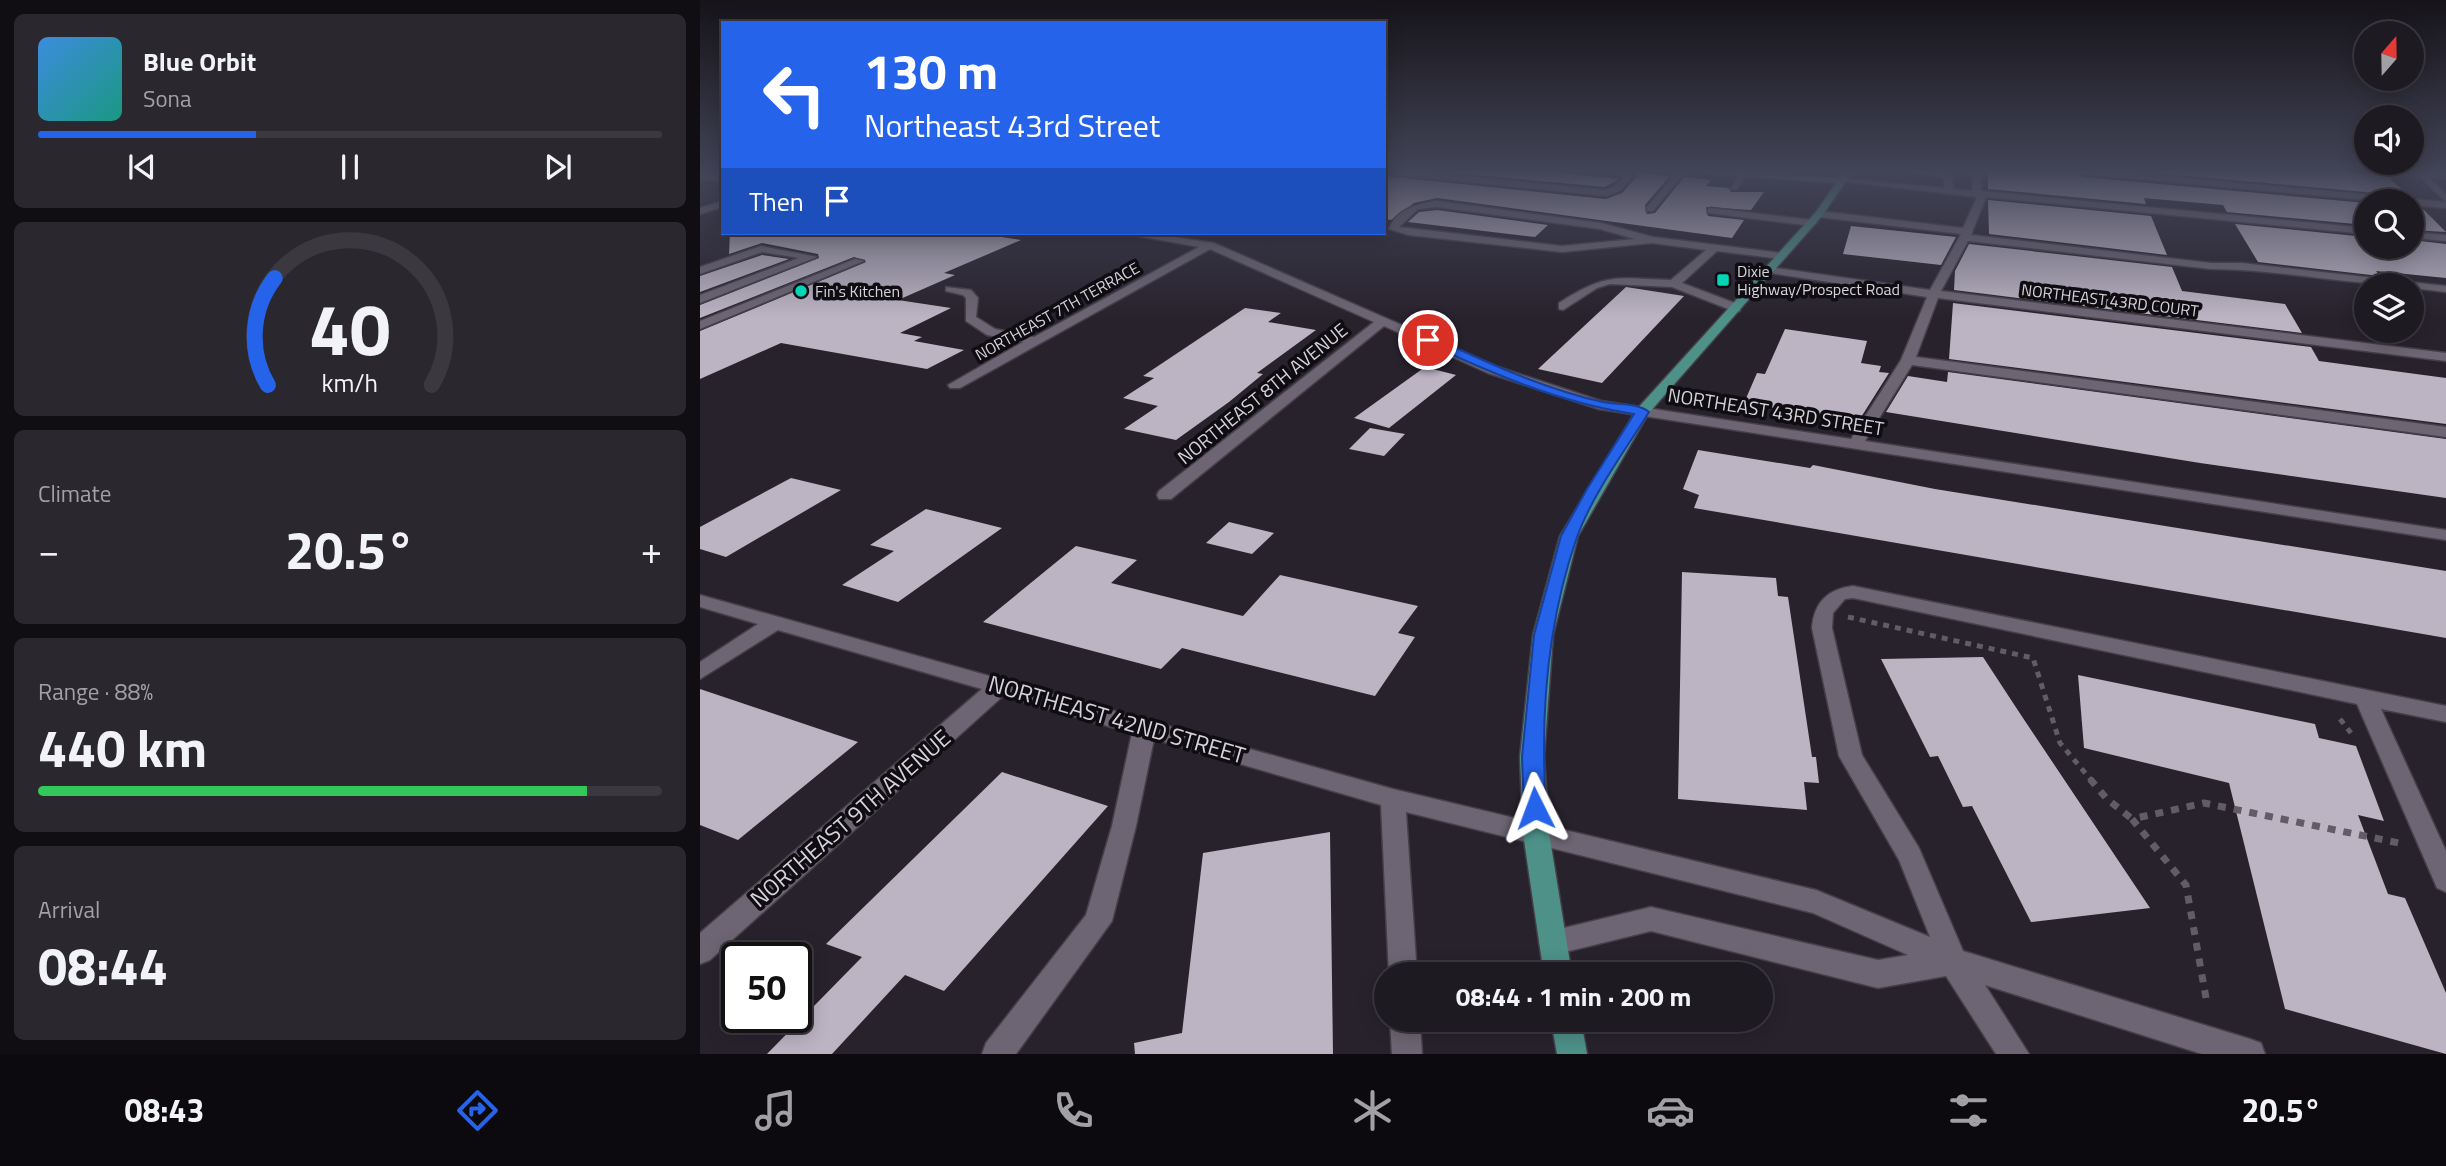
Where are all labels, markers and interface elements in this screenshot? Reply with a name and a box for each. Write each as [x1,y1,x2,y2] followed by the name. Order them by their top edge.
[2354,21,2424,91] north arrow
[2354,21,2424,343] map controls
[864,33,998,108] text: 130 m
[143,42,256,81] text: Blue Orbit
[749,49,840,140] icon: left
[143,81,191,116] text: Sona
[864,101,1160,149] text: Northeast 43rd Street
[2354,105,2424,175] button: sound
[123,148,161,186] icon: previous
[331,148,369,186] icon: pause
[539,148,577,186] icon: next
[749,182,804,221] text: Then
[818,182,856,220] icon: arrive
[2354,189,2424,259] button: search
[970,256,1144,366] street label: NORTHEAST 7TH TERRACE
[1737,259,1900,301] place label: Dixie Highway/Prospect Road
[1715,272,1731,288] marker: Dixie Highway/Prospect Road
[309,273,391,383] text: 40
[2354,273,2424,343] button: layers
[2020,277,2201,323] street label: NORTHEAST 43RD COURT
[815,279,900,303] place label: Fin's Kitchen
[793,283,809,299] marker: Fin's Kitchen
[1398,310,1458,370] pin
[1171,315,1353,471] street label: NORTHEAST 8TH AVENUE
[1409,321,1447,359] icon: arrive
[322,364,378,402] text: km/h
[1666,380,1886,442] street label: NORTHEAST 43RD STREET
[38,476,111,511] text: Climate
[285,510,415,589] text: 20.5°
[38,521,59,579] text: −
[641,521,662,579] text: +
[984,666,1250,772] street label: NORTHEAST 42ND STREET
[38,674,153,709] text: Range · 88%
[38,708,207,787] text: 440 km
[742,721,958,915] street label: NORTHEAST 9TH AVENUE
[1498,771,1572,845] position arrow
[38,892,100,927] text: Arrival
[38,926,168,1005] text: 08:44
[721,942,812,1033] speed limit sign: 50
[1456,977,1691,1016] text: 08:44 · 1 min · 200 m
[125,1086,204,1134] text: 08:43
[453,1086,502,1135] icon: directions
[751,1086,800,1135] icon: music
[1049,1086,1098,1135] icon: phone
[1348,1086,1397,1135] icon: climate
[1646,1086,1695,1135] icon: car
[1944,1086,1993,1135] icon: filters
[2242,1086,2321,1134] text: 20.5°

